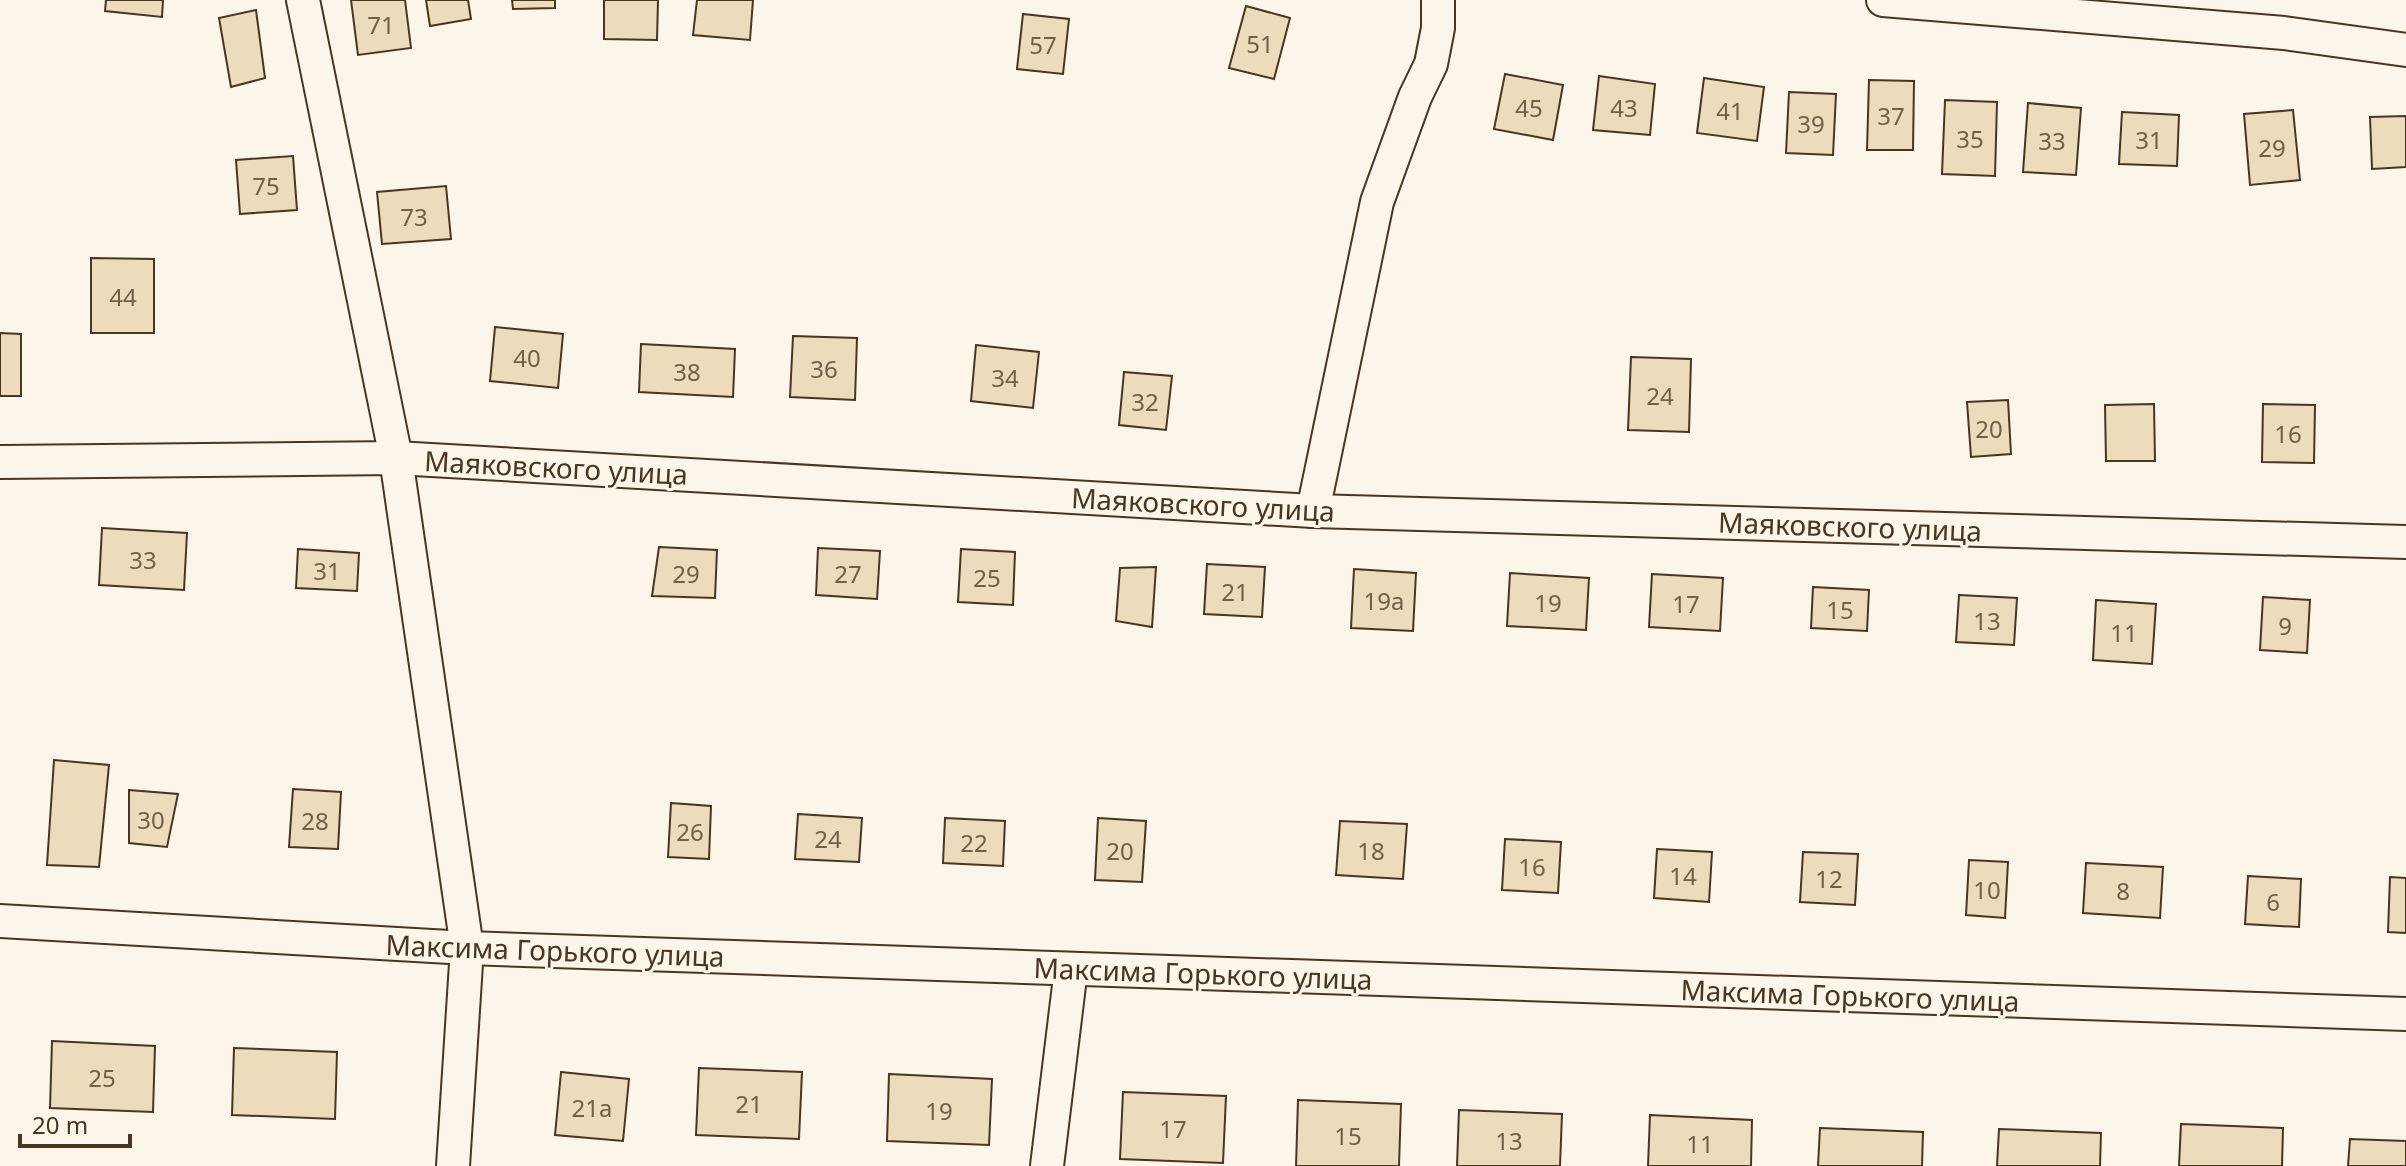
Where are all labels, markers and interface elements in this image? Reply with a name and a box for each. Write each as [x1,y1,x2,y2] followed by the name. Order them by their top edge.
[367,8,395,41] house number: 71
[1246,27,1274,60] house number: 51
[1029,28,1057,61] house number: 57
[1515,91,1543,124] house number: 45
[1610,91,1638,124] house number: 43
[1716,94,1744,127] house number: 41
[1877,99,1905,132] house number: 37
[1797,107,1825,140] house number: 39
[1956,122,1984,155] house number: 35
[2135,123,2163,156] house number: 31
[2038,124,2066,157] house number: 33
[2258,131,2286,164] house number: 29
[252,169,280,202] house number: 75
[400,200,428,233] house number: 73
[109,280,137,313] house number: 44
[513,341,541,374] house number: 40
[810,352,838,385] house number: 36
[673,355,701,388] house number: 38
[991,361,1019,394] house number: 34
[1646,379,1674,412] house number: 24
[1131,385,1159,418] house number: 32
[1975,412,2003,445] house number: 20
[2274,417,2302,450] house number: 16
[423,441,689,493] street label: Маяковского улица
[1070,478,1336,530] street label: Маяковского улица
[1717,502,1983,550] street label: Маяковского улица
[129,543,157,576] house number: 33
[313,554,341,587] house number: 31
[672,557,700,590] house number: 29
[834,557,862,590] house number: 27
[973,561,1001,594] house number: 25
[1221,575,1249,608] house number: 21
[1364,584,1404,617] house number: 19а
[1534,586,1562,619] house number: 19
[1672,587,1700,620] house number: 17
[1826,593,1854,626] house number: 15
[1973,604,2001,637] house number: 13
[2278,609,2292,642] house number: 9
[2110,616,2138,649] house number: 11
[137,803,165,836] house number: 30
[301,804,329,837] house number: 28
[676,815,704,848] house number: 26
[814,822,842,855] house number: 24
[960,826,988,859] house number: 22
[1106,834,1134,867] house number: 20
[1357,834,1385,867] house number: 18
[1518,850,1546,883] house number: 16
[1669,859,1697,892] house number: 14
[1815,862,1843,895] house number: 12
[1973,873,2001,906] house number: 10
[2116,874,2130,907] house number: 8
[2266,885,2280,918] house number: 6
[385,925,725,975] street label: Максима Горького улица
[1033,948,1373,998] street label: Максима Горького улица
[1680,970,2020,1020] street label: Максима Горького улица
[88,1061,116,1094] house number: 25
[735,1087,763,1120] house number: 21
[572,1091,612,1124] house number: 21а
[925,1094,953,1127] house number: 19
[20,1098,130,1148] scale bar
[32,1108,88,1141] text: 20 m
[1159,1112,1187,1145] house number: 17
[1334,1119,1362,1152] house number: 15
[1495,1124,1523,1157] house number: 13
[1686,1127,1714,1160] house number: 11

